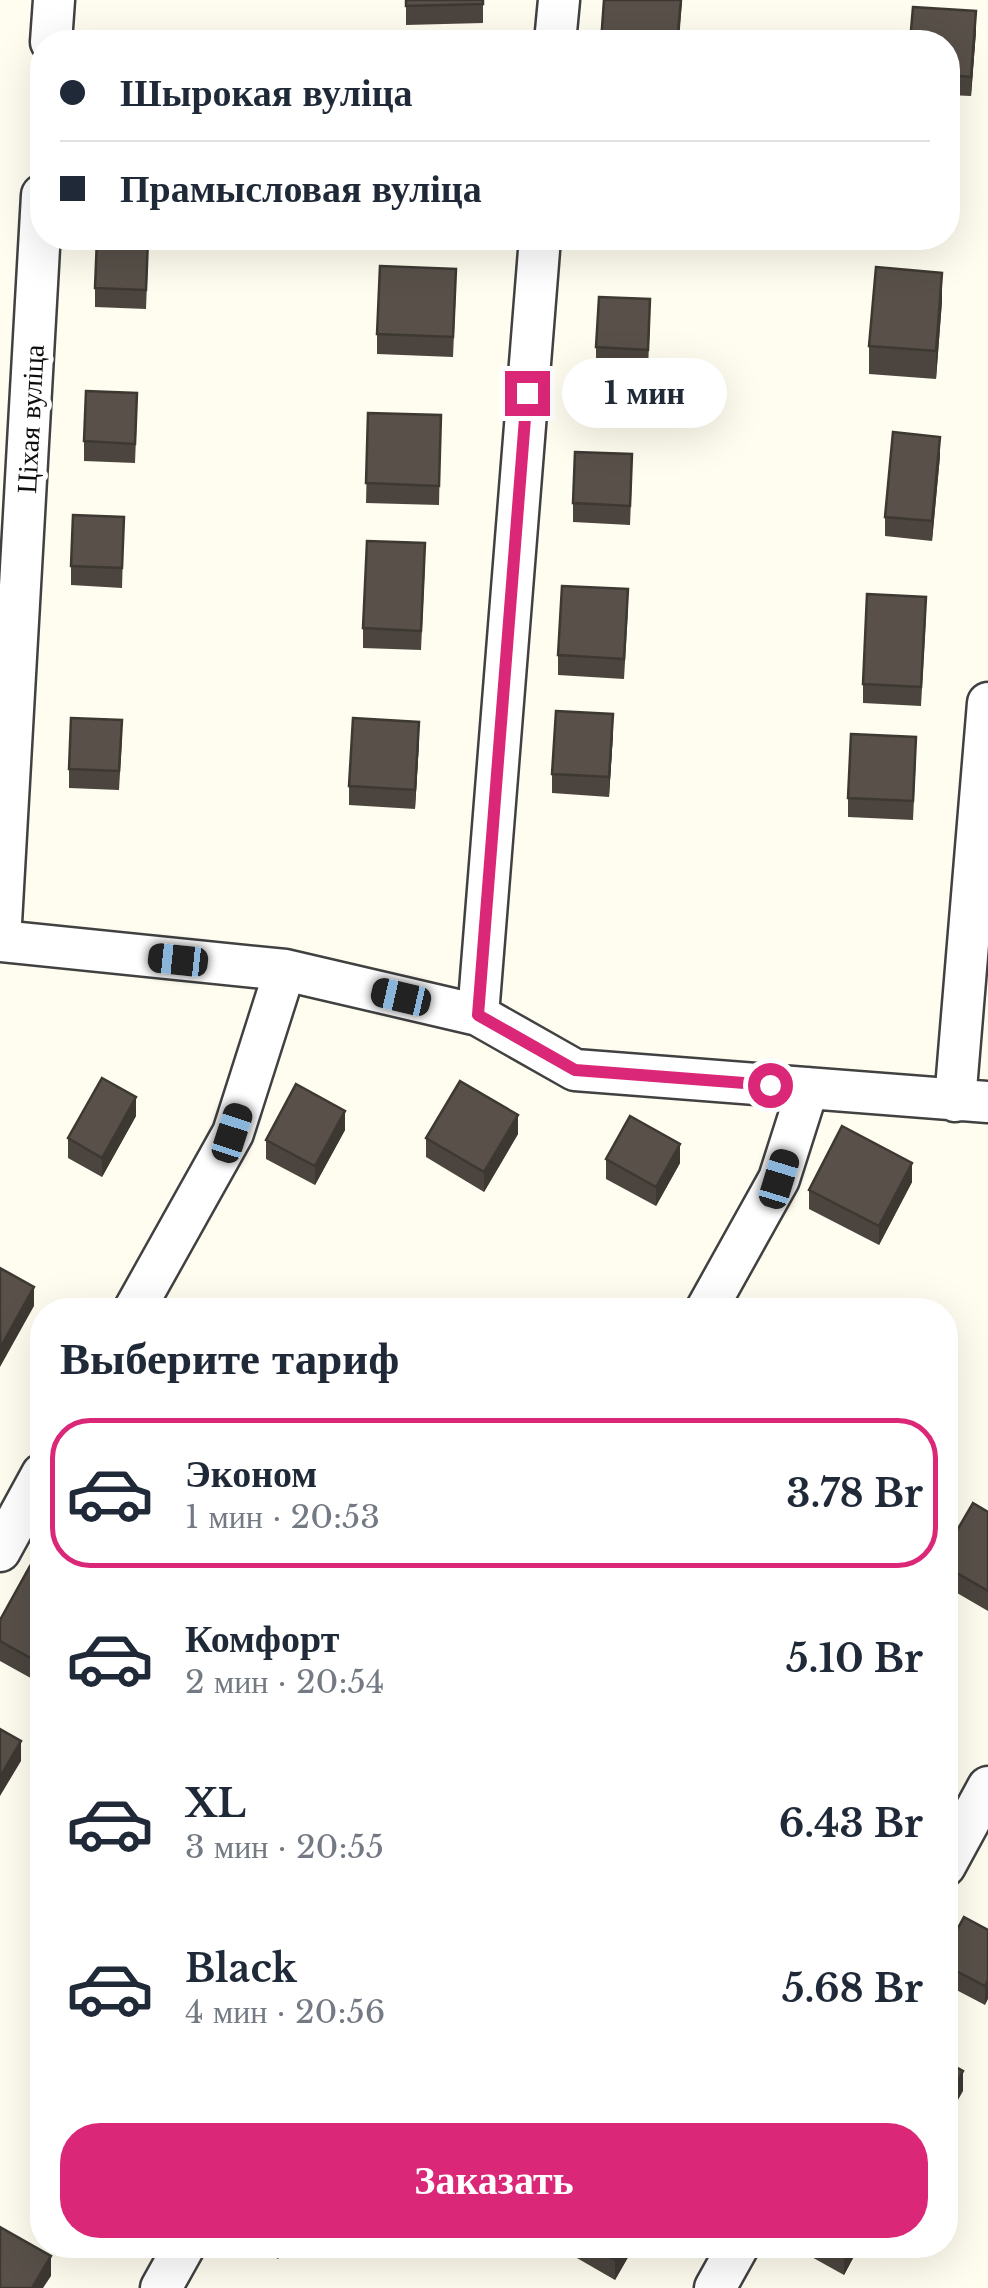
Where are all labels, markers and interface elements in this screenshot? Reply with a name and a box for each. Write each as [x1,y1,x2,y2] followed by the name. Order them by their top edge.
[120,69,413,116] text: Шырокая вуліца
[120,165,482,212] text: Прамысловая вуліца
[9,343,52,494] street label: Ціхая вуліца
[562,358,727,428] callout: 1 мин
[505,371,550,416] route end
[604,373,685,413] text: 1 мин
[147,942,209,978] car
[368,976,434,1018] car
[748,1063,793,1108] route start
[208,1100,256,1166] car
[756,1146,802,1212] car
[60,1330,399,1386] text: Выберите тариф
[65,1448,155,1538] icon: car
[185,1450,317,1497] text: Эконом
[786,1470,923,1517] text: 3.78 Br
[185,1497,380,1537] text: 1 мин · 20:53
[65,1613,155,1703] icon: car
[185,1615,339,1662] text: Комфорт
[786,1635,923,1682] text: 5.10 Br
[185,1662,384,1702] text: 2 мин · 20:54
[65,1778,155,1868] icon: car
[185,1780,246,1827] text: XL
[779,1800,923,1847] text: 6.43 Br
[185,1827,384,1867] text: 3 мин · 20:55
[65,1943,155,2033] icon: car
[185,1945,297,1992] text: Black
[782,1965,923,2012] text: 5.68 Br
[185,1992,385,2032] text: 4 мин · 20:56
[60,2123,928,2238] button: Заказать

